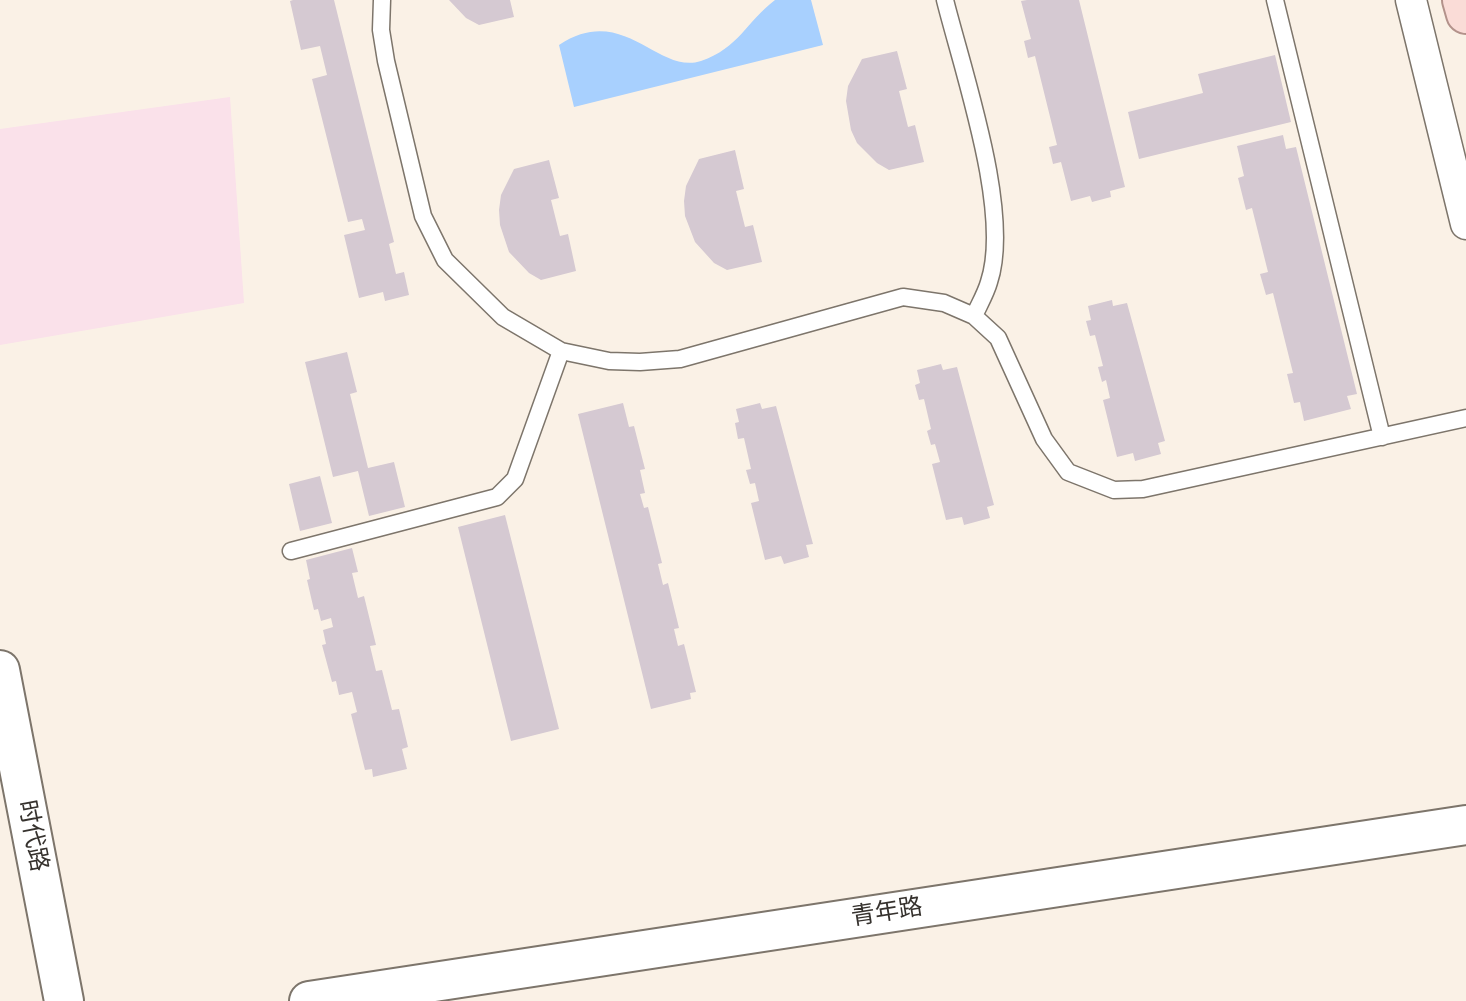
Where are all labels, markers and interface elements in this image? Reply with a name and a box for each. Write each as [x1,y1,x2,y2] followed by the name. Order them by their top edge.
[11,798,53,874] street label: 时代路
[849,893,925,933] street label: 青年路

